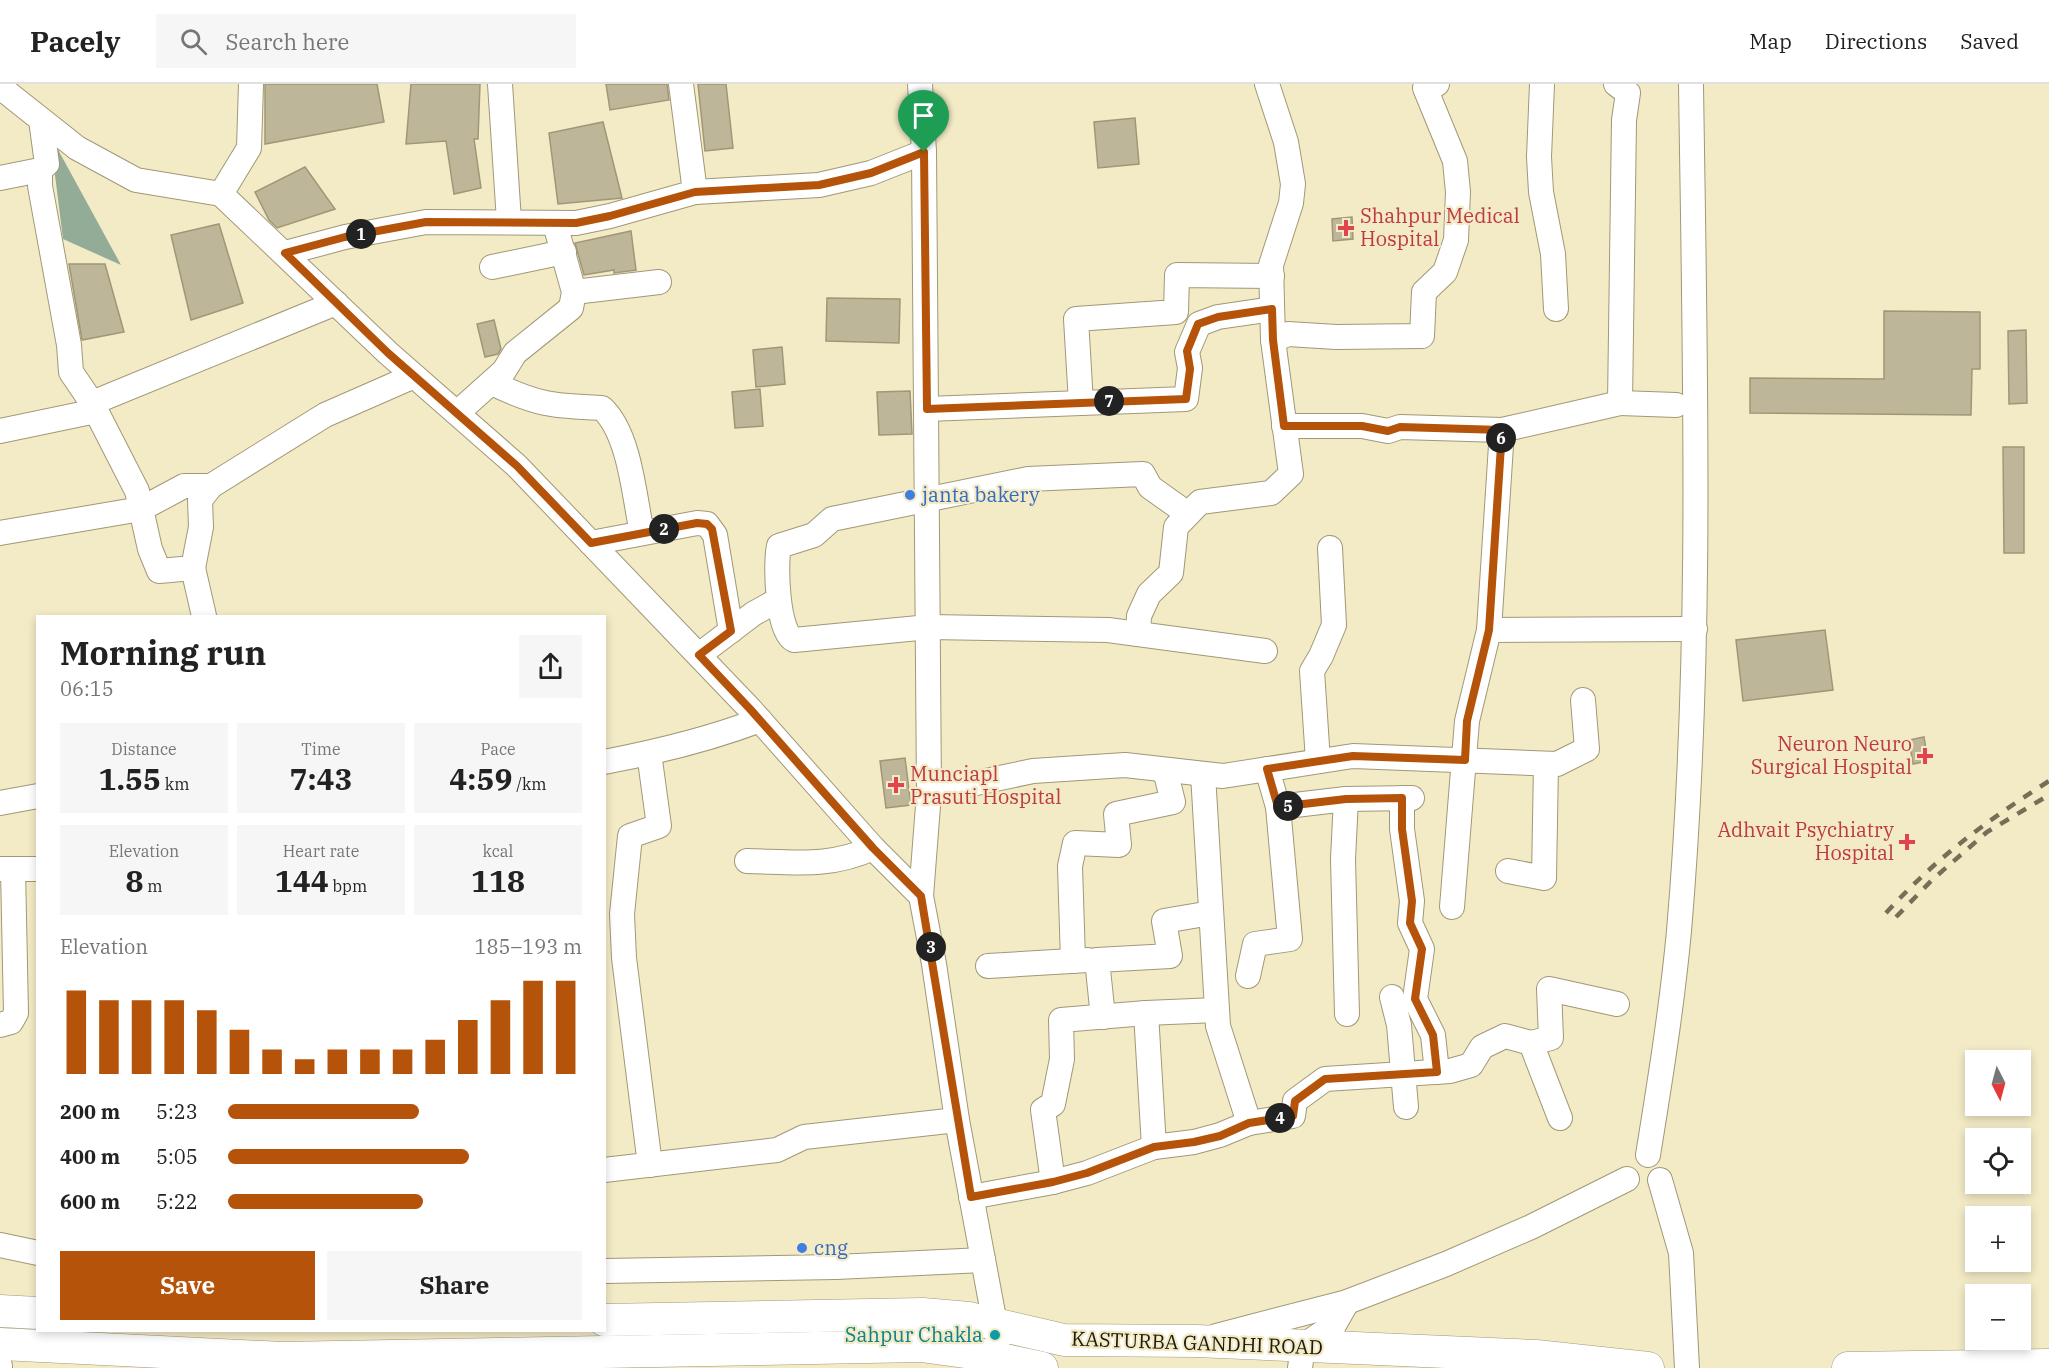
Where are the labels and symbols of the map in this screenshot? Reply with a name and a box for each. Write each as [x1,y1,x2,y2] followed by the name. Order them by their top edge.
[898,90,949,152] pin
[1360,202,1520,252] place label: Shahpur Medical Hospital
[346,219,376,249] pin: 1
[1337,219,1355,237] marker: Shahpur Medical Hospital
[1094,386,1124,416] pin: 7
[1486,423,1516,453] pin: 6
[921,481,1040,508] place label: janta bakery
[903,488,917,502] marker: janta bakery
[649,514,679,544] pin: 2
[1751,730,1912,780] place label: Neuron Neuro Surgical Hospital
[1916,747,1934,765] marker: Neuron Neuro Surgical Hospital
[910,760,1062,810] place label: Munciapl Prasuti Hospital
[887,776,905,794] marker: Munciapl Prasuti Hospital
[1273,791,1303,821] pin: 5
[1717,816,1894,866] place label: Adhvait Psychiatry Hospital
[1898,833,1916,851] marker: Adhvait Psychiatry Hospital
[916,932,946,962] pin: 3
[1965,1050,2031,1116] north arrow
[1265,1103,1295,1133] pin: 4
[814,1234,848,1261] place label: cng
[795,1241,809,1255] marker: cng
[845,1321,983,1348] place label: Sahpur Chakla
[1071,1325,1323,1360] street label: KASTURBA GANDHI ROAD
[988,1328,1002,1342] marker: Sahpur Chakla

